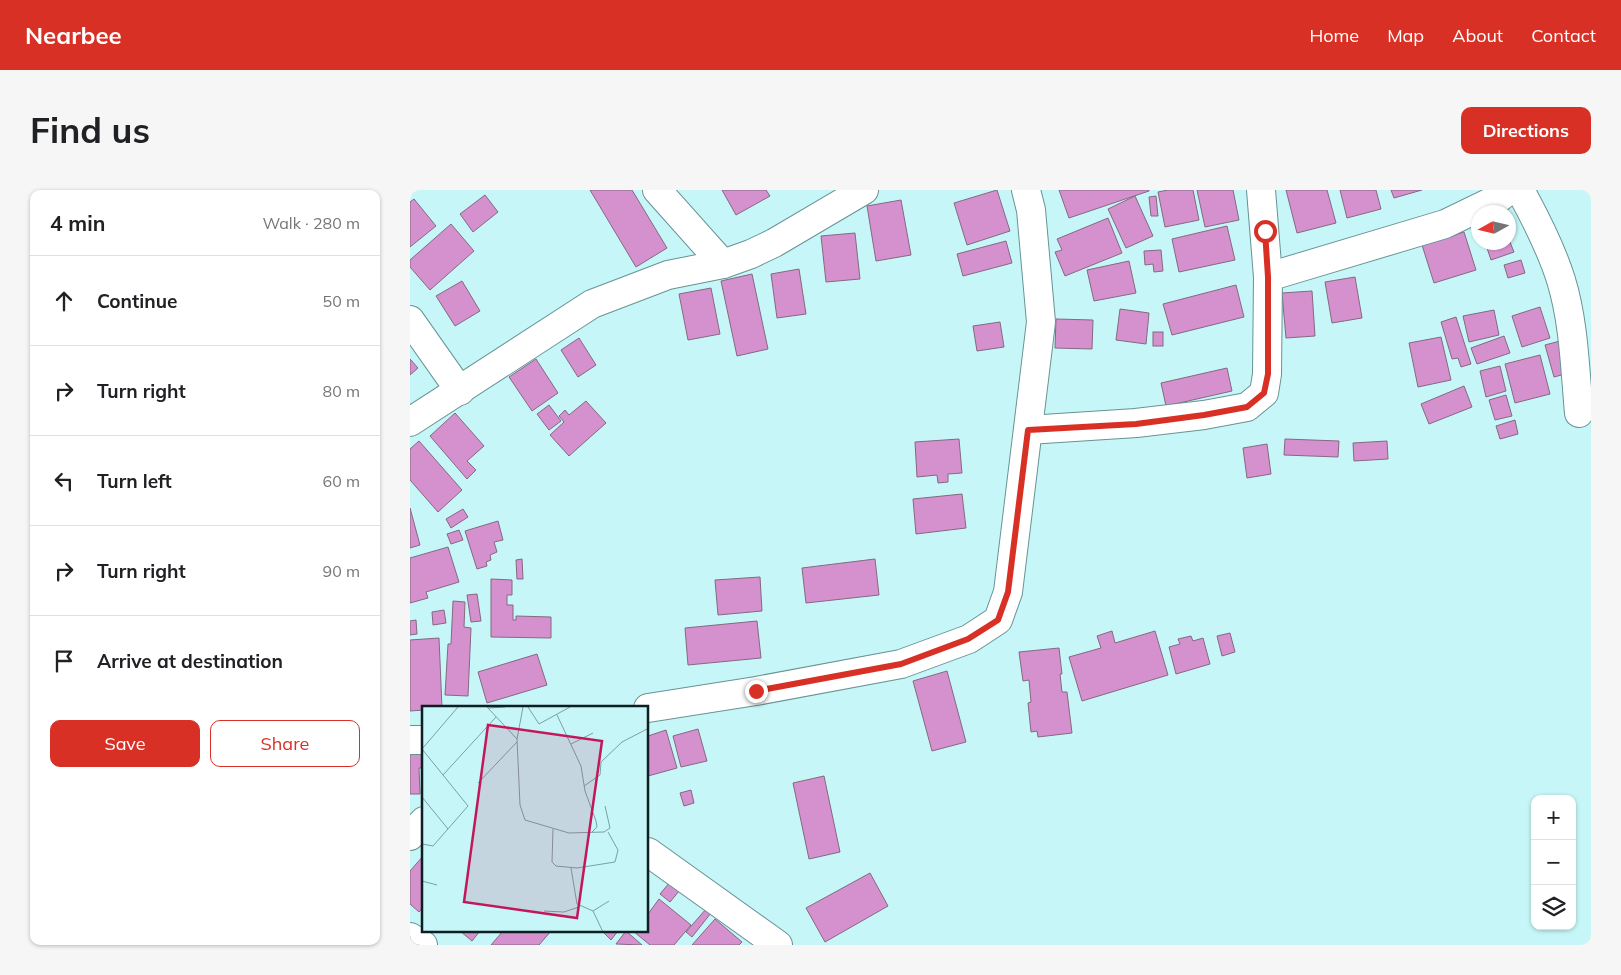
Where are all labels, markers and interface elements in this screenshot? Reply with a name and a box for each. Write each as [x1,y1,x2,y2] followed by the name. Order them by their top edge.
[25,20,122,50] text: Nearbee
[1309,24,1359,47] text: Home
[1387,24,1424,47] text: Map
[1452,24,1503,47] text: About
[1531,24,1596,47] text: Contact
[1461,107,1591,154] button: Directions
[30,108,150,152] text: Find us
[1471,205,1516,250] north arrow
[50,210,105,236] text: 4 min
[262,213,360,233] text: Walk · 280 m
[1254,220,1277,243] route start
[50,287,78,315] icon: ahead
[97,289,177,313] text: Continue
[323,291,360,311] text: 50 m
[50,377,78,405] icon: right
[97,379,186,403] text: Turn right
[323,381,360,401] text: 80 m
[50,467,78,495] icon: left
[97,469,172,493] text: Turn left
[323,471,360,491] text: 60 m
[50,557,78,585] icon: right
[97,559,186,583] text: Turn right
[323,561,360,581] text: 90 m
[50,647,78,675] icon: arrive
[97,649,283,673] text: Arrive at destination
[745,680,768,703] route end
[422,706,649,932] inset map
[50,720,200,767] button: Save
[210,720,360,767] button: Share
[1531,795,1576,930] map controls
[1531,795,1576,840] button: +
[1531,840,1576,885] button: −
[1531,885,1576,930] button: layers

